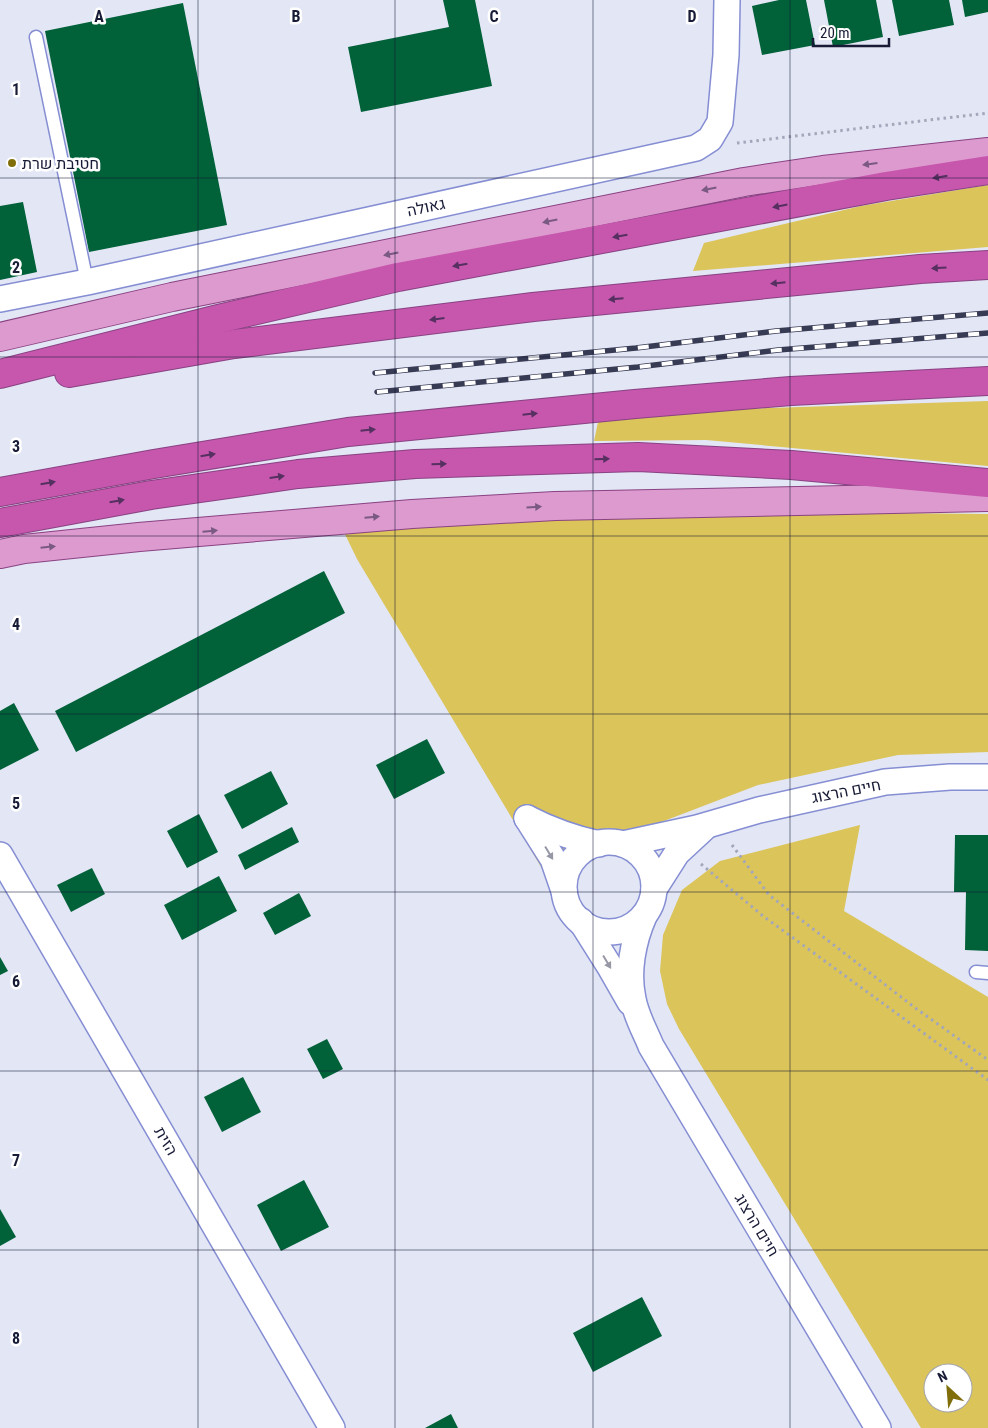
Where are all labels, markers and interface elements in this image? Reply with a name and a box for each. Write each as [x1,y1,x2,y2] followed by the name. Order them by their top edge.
[94,7,104,26] text: A
[292,7,301,26] text: B
[489,7,499,26] text: C
[687,7,697,26] text: D
[813,15,889,47] scale bar
[820,24,850,42] text: 20 m
[12,80,20,99] text: 1
[22,154,99,173] place label: חטיבת שרת
[6,157,18,169] marker: חטיבת שרת
[862,160,878,168] one-way arrow
[932,174,948,182] one-way arrow
[701,186,717,194] one-way arrow
[405,194,447,220] street label: גאולה
[772,202,788,210] one-way arrow
[542,218,558,226] one-way arrow
[612,232,628,240] one-way arrow
[382,250,398,258] one-way arrow
[12,258,20,277] text: 2
[452,262,468,270] one-way arrow
[931,264,947,272] one-way arrow
[769,279,785,287] one-way arrow
[608,295,624,303] one-way arrow
[429,315,445,323] one-way arrow
[523,410,539,418] one-way arrow
[361,426,377,434] one-way arrow
[12,437,20,456] text: 3
[200,451,216,459] one-way arrow
[594,454,610,462] one-way arrow
[432,459,448,467] one-way arrow
[270,473,286,481] one-way arrow
[40,479,56,487] one-way arrow
[109,497,124,505] one-way arrow
[526,503,542,511] one-way arrow
[364,513,380,521] one-way arrow
[202,527,218,535] one-way arrow
[41,543,57,551] one-way arrow
[12,615,20,634] text: 4
[810,775,882,807] street label: חיים הרצוג
[12,794,20,813] text: 5
[545,847,554,860] one-way arrow
[603,956,612,969] one-way arrow
[12,972,20,991] text: 6
[150,1123,182,1159] street label: הזית
[12,1151,20,1170] text: 7
[731,1190,783,1260] street label: חיים הרצוג
[12,1329,20,1348] text: 8
[923,1363,973,1413] north arrow
[935,1367,950,1385] text: N

